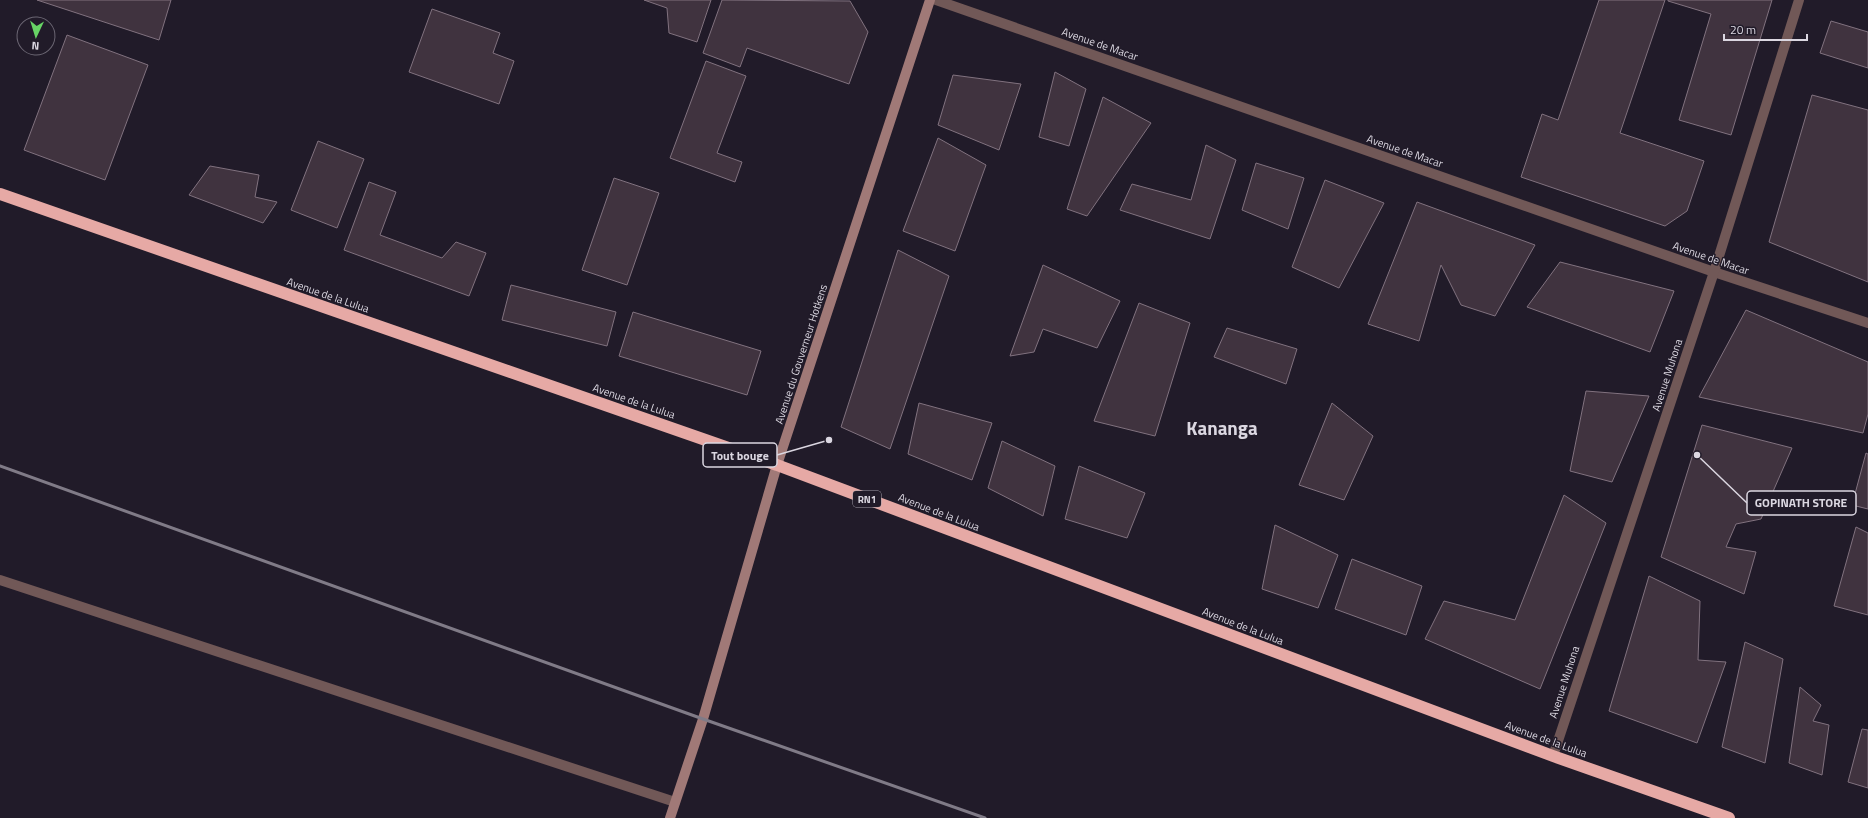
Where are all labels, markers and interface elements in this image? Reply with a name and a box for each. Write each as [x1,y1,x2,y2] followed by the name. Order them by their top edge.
[16,16,56,56] north arrow
[1724,16,1807,42] scale bar
[1730,20,1756,39] text: 20 m
[1060,23,1140,65] street label: Avenue de Macar
[31,38,40,54] text: N
[1365,130,1445,172] street label: Avenue de Macar
[1671,237,1751,279] street label: Avenue de Macar
[285,273,372,317] street label: Avenue de la Lulua
[771,282,831,426] street label: Avenue du Gouverneur Hotkens
[1648,336,1686,413] street label: Avenue Muhona
[591,379,678,423] street label: Avenue de la Lulua
[1186,413,1258,442] district label: Kananga
[703,443,777,467] callout: Tout bouge
[711,446,769,465] text: Tout bouge
[896,489,982,535] street label: Avenue de la Lulua
[853,491,881,507] road number: RN1
[1747,491,1856,515] callout: GOPINATH STORE
[1755,493,1848,512] text: GOPINATH STORE
[1200,603,1286,649] street label: Avenue de la Lulua
[1545,643,1583,720] street label: Avenue Muhona
[1503,717,1590,761] street label: Avenue de la Lulua

